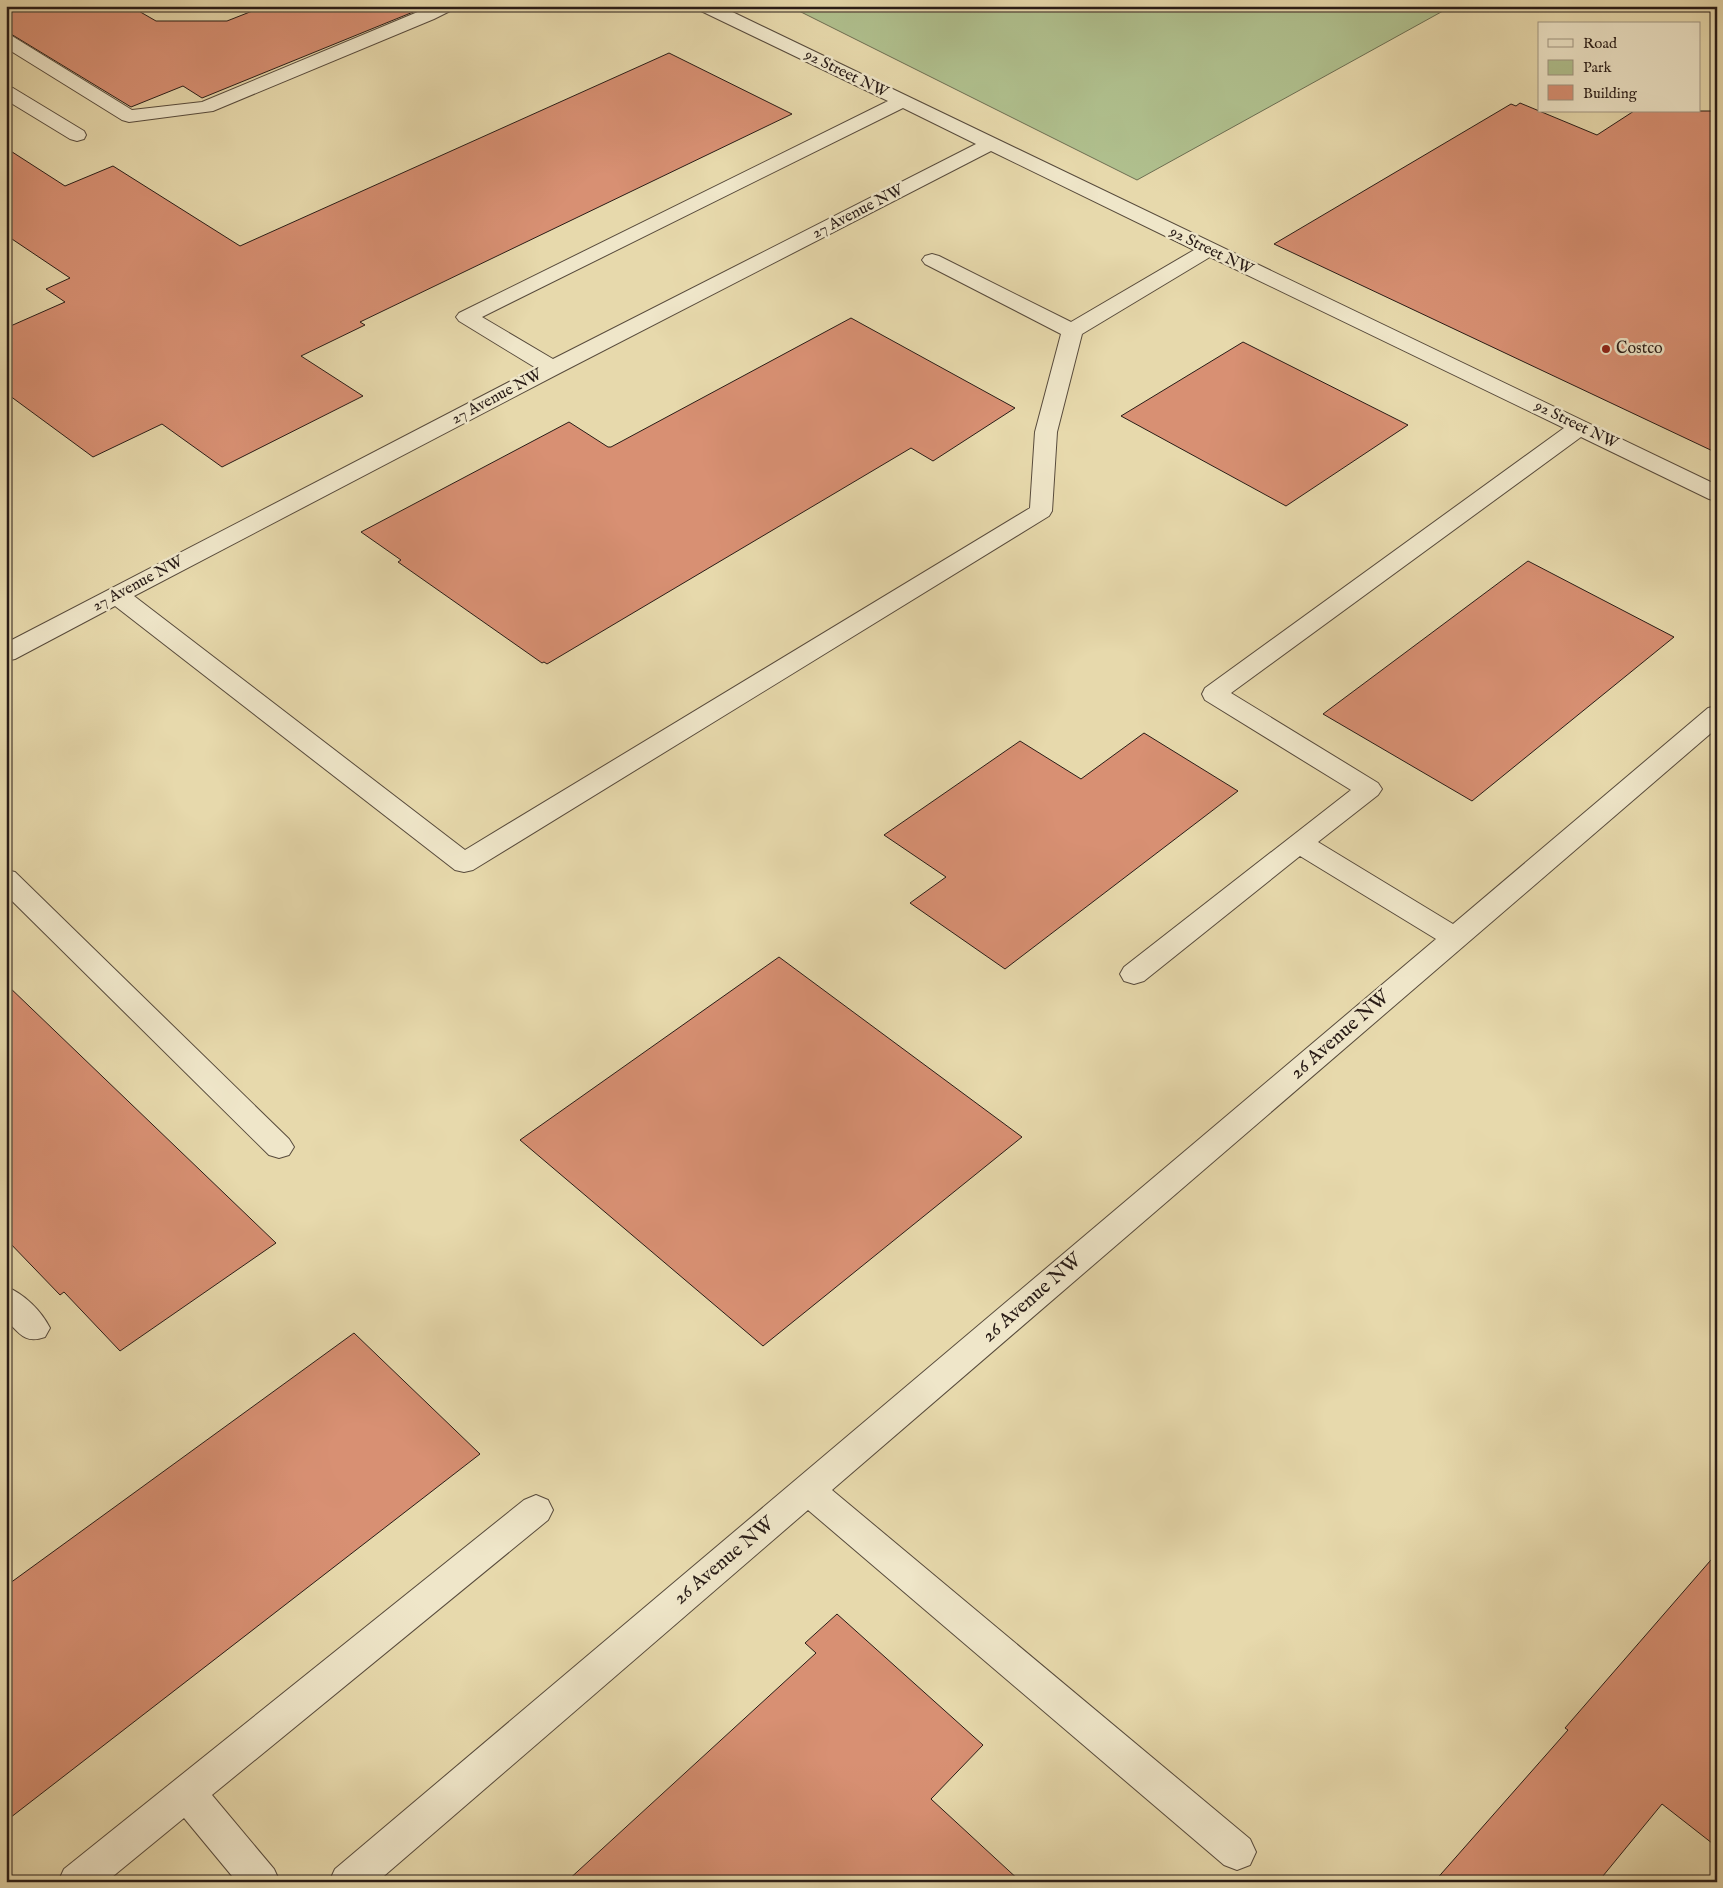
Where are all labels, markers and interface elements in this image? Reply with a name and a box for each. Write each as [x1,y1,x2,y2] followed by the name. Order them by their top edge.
[1538,22,1700,112] legend
[1583,34,1618,53] text: Road
[800,45,892,103] street label: 92 Street NW
[1583,58,1613,77] text: Park
[1583,84,1638,103] text: Building
[809,180,908,244] street label: 27 Avenue NW
[1165,222,1257,280] street label: 92 Street NW
[1616,339,1663,359] place label: Costco
[1600,343,1612,355] marker: Costco
[448,364,546,429] street label: 27 Avenue NW
[1530,396,1622,454] street label: 92 Street NW
[89,551,187,616] street label: 27 Avenue NW
[1285,984,1396,1085] street label: 26 Avenue NW
[977,1247,1088,1348] street label: 26 Avenue NW
[668,1511,780,1610] street label: 26 Avenue NW

